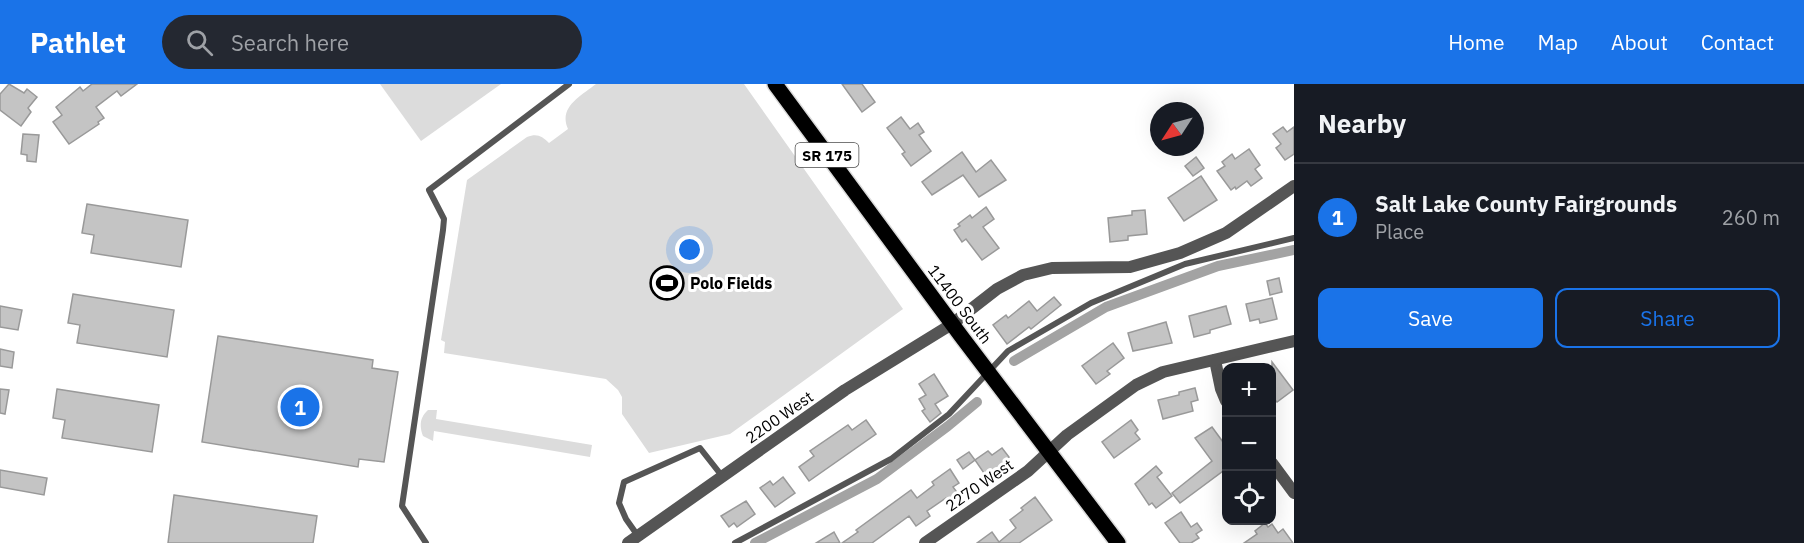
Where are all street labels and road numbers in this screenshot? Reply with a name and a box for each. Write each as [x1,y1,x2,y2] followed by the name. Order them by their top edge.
[796,143,858,167] road number: SR 175
[924,261,996,347] street label: 11400 South
[741,386,817,448] street label: 2200 West
[941,454,1017,516] street label: 2270 West

